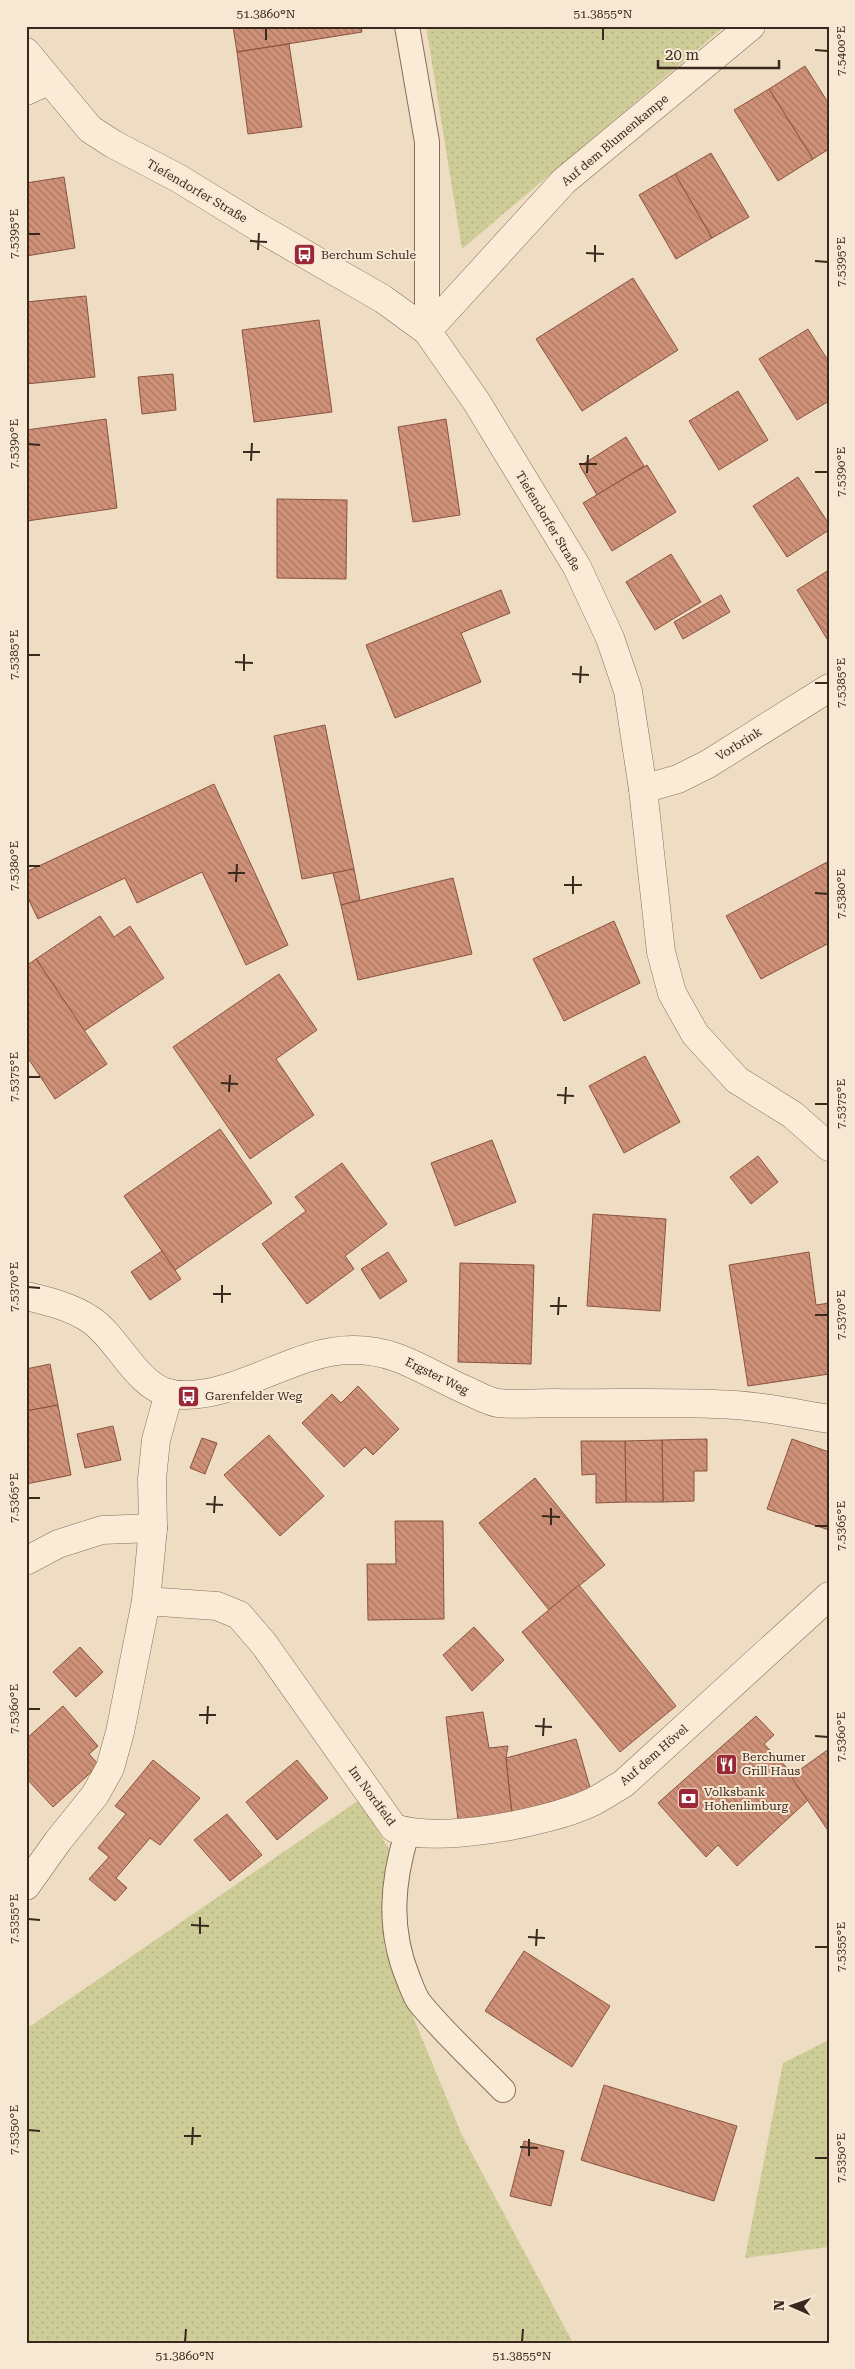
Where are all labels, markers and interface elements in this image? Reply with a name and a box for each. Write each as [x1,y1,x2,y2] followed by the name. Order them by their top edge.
[237,7,296,21] text: 51.3860°N
[574,7,633,21] text: 51.3855°N
[834,26,848,76] text: 7.5400°E
[658,38,779,70] scale bar
[665,46,700,64] text: 20 m
[559,91,672,189] street label: Auf dem Blumenkampe
[144,156,250,226] street label: Tiefendorfer Straße
[7,209,21,259] text: 7.5395°E
[834,237,848,287] text: 7.5395°E
[293,243,317,267] bus stop icon: Berchum Schule
[321,248,416,262] place label: Berchum Schule
[7,419,21,469] text: 7.5390°E
[834,447,848,497] text: 7.5390°E
[513,469,584,574] street label: Tiefendorfer Straße
[7,630,21,680] text: 7.5385°E
[834,658,848,708] text: 7.5385°E
[713,724,765,764] street label: Vorbrink
[7,841,21,891] text: 7.5380°E
[834,869,848,919] text: 7.5380°E
[7,1052,21,1102] text: 7.5375°E
[834,1079,848,1129] text: 7.5375°E
[7,1262,21,1312] text: 7.5370°E
[834,1290,848,1340] text: 7.5370°E
[403,1355,471,1397] street label: Ergster Weg
[177,1384,201,1408] bus stop icon: Garenfelder Weg
[205,1389,302,1403] place label: Garenfelder Weg
[7,1473,21,1523] text: 7.5365°E
[834,1501,848,1551] text: 7.5365°E
[7,1684,21,1734] text: 7.5360°E
[834,1712,848,1762] text: 7.5360°E
[617,1721,691,1788] street label: Auf dem Hövel
[742,1750,806,1778] place label: Berchumer Grill Haus
[714,1752,738,1776] restaurant icon: Berchumer Grill Haus
[346,1763,399,1829] street label: Im Nordfeld
[704,1785,788,1813] place label: Volksbank Hohenlimburg
[676,1787,700,1811] bank icon: Volksbank Hohenlimburg
[7,1894,21,1944] text: 7.5355°E
[834,1922,848,1972] text: 7.5355°E
[7,2105,21,2155] text: 7.5350°E
[834,2133,848,2183] text: 7.5350°E
[768,2282,818,2332] north arrow
[771,2300,787,2311] text: N
[156,2349,215,2363] text: 51.3860°N
[493,2349,552,2363] text: 51.3855°N

